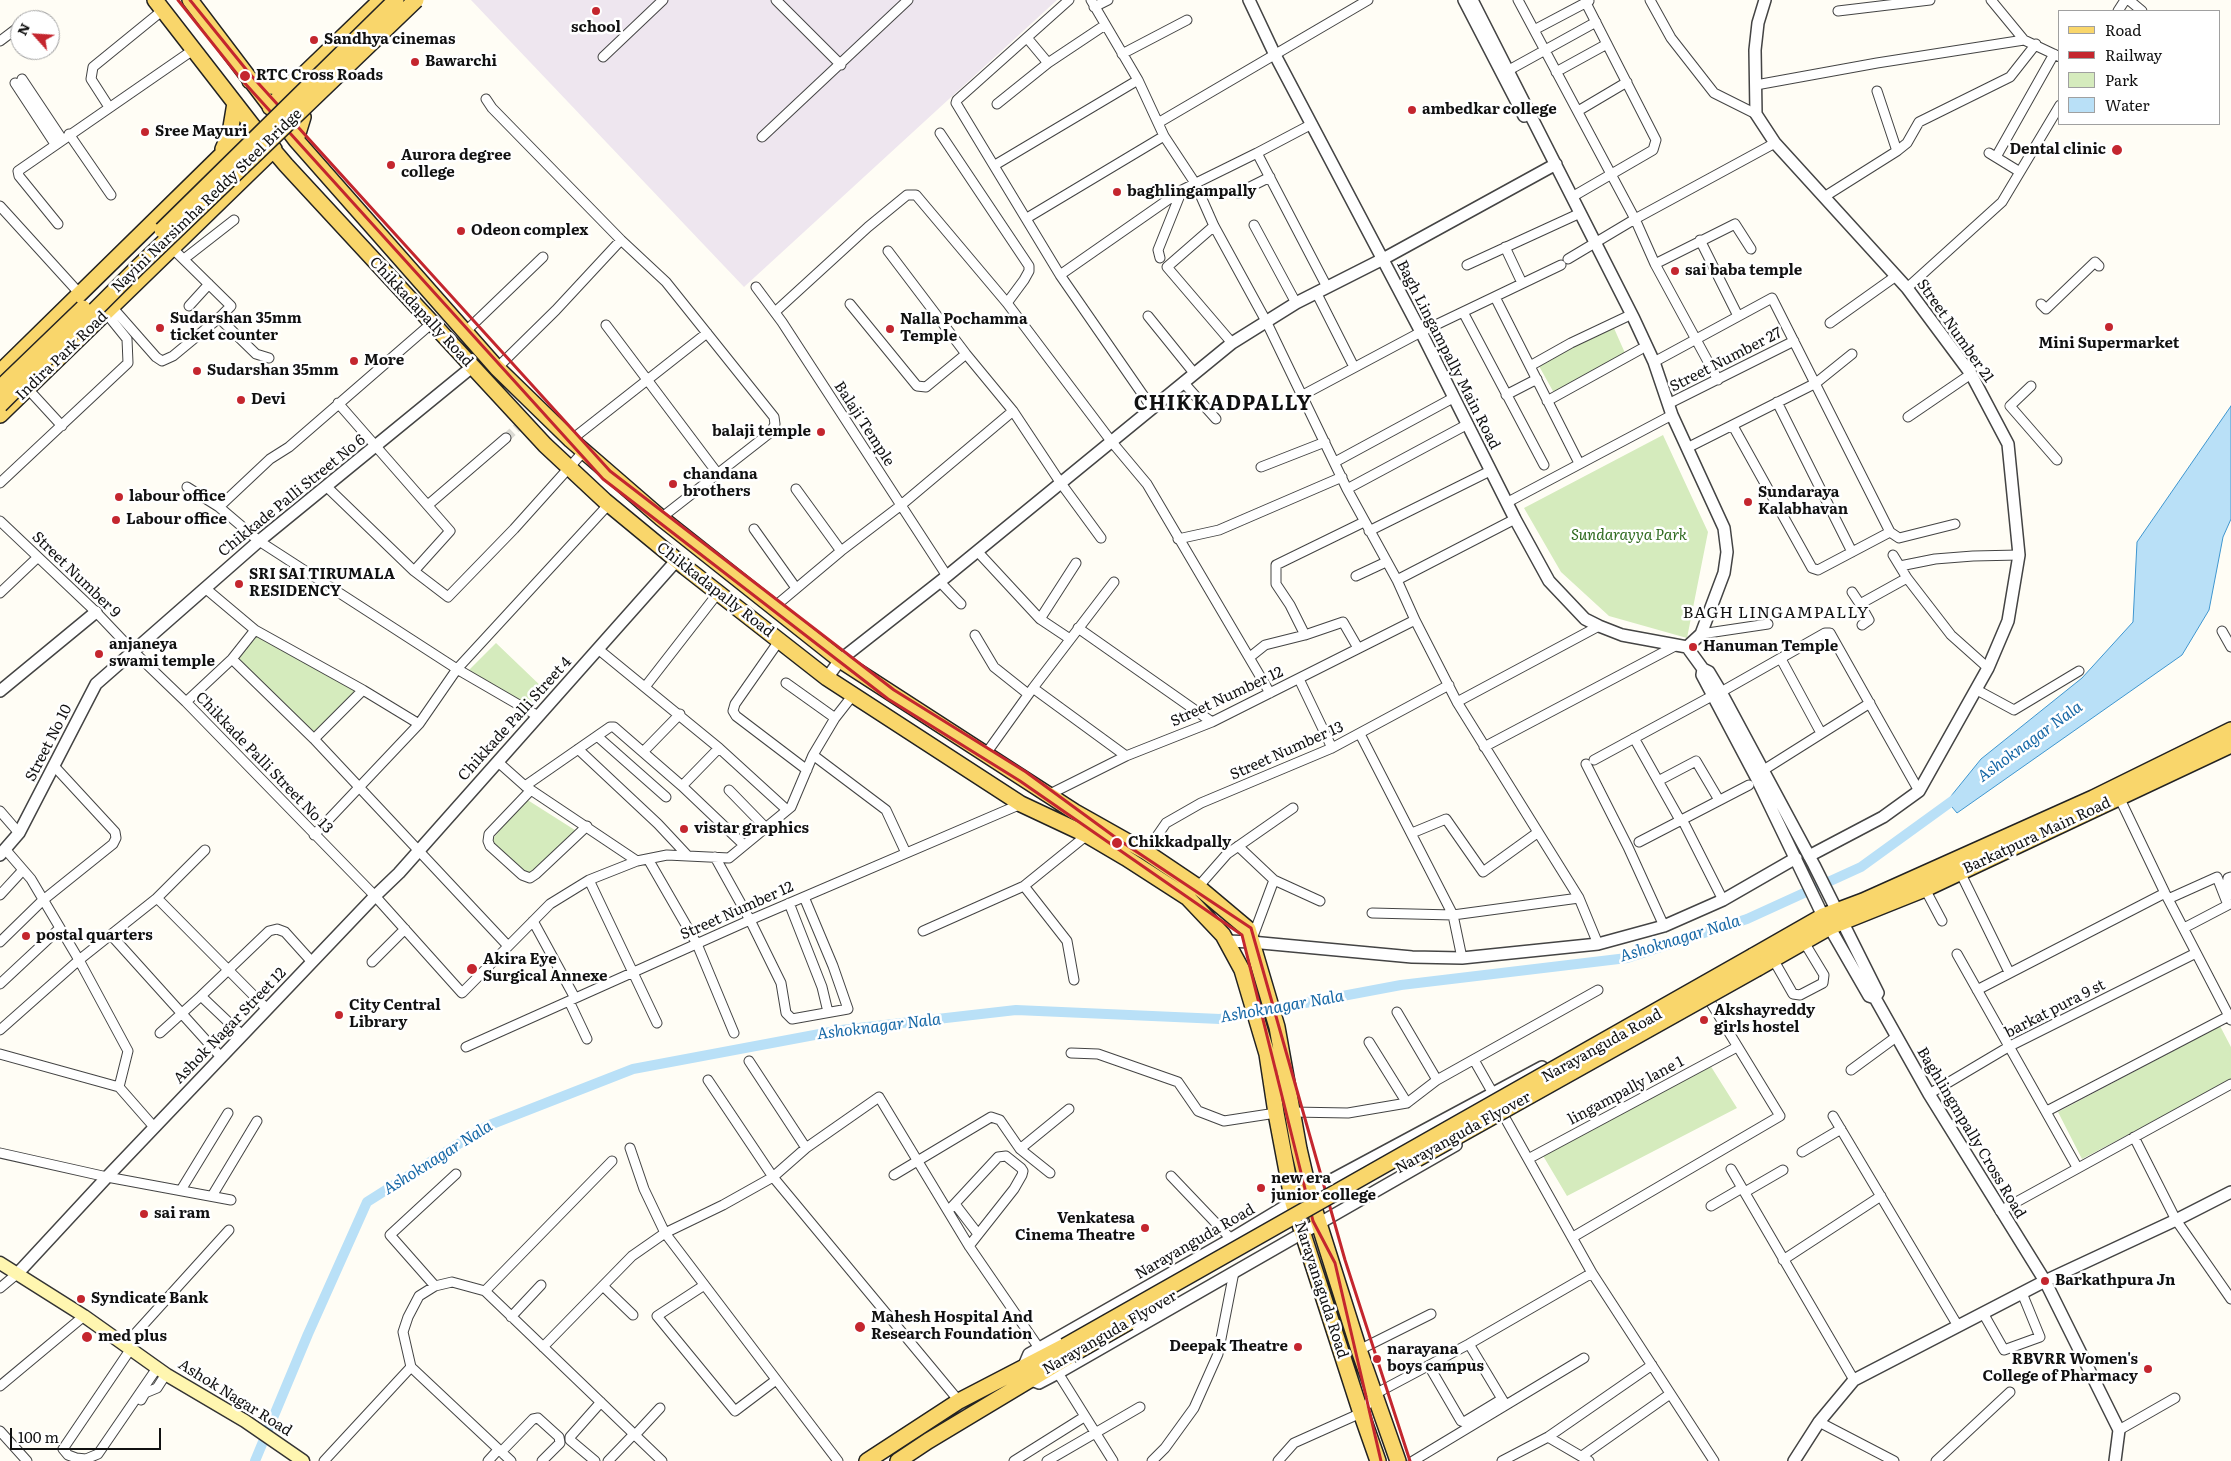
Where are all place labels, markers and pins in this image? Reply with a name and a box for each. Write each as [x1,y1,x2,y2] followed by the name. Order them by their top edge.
[590,5,602,17] marker: school
[571,19,621,37] place label: school
[324,31,455,49] place label: Sandhya cinemas
[308,34,320,46] marker: Sandhya cinemas
[425,53,497,71] place label: Bawarchi
[409,56,421,68] marker: Bawarchi
[256,67,383,85] place label: RTC Cross Roads
[238,69,252,83] marker: RTC Cross Roads
[1422,101,1557,119] place label: ambedkar college
[1406,104,1418,116] marker: ambedkar college
[155,123,248,141] place label: Sree Mayuri
[139,126,151,138] marker: Sree Mayuri
[2009,141,2106,159] place label: Dental clinic
[2110,143,2124,157] marker: Dental clinic
[401,147,511,182] place label: Aurora degree college
[385,159,397,171] marker: Aurora degree college
[1127,183,1257,201] place label: baghlingampally
[1111,186,1123,198] marker: baghlingampally
[471,222,588,240] place label: Odeon complex
[455,225,467,237] marker: Odeon complex
[1685,262,1802,280] place label: sai baba temple
[1669,265,1681,277] marker: sai baba temple
[170,310,302,345] place label: Sudarshan 35mm ticket counter
[900,311,1028,346] place label: Nalla Pochamma Temple
[2103,321,2115,333] marker: Mini Supermarket
[154,322,166,334] marker: Sudarshan 35mm ticket counter
[884,323,896,335] marker: Nalla Pochamma Temple
[2039,335,2179,353] place label: Mini Supermarket
[364,352,404,370] place label: More
[348,355,360,367] marker: More
[207,362,339,380] place label: Sudarshan 35mm
[191,365,203,377] marker: Sudarshan 35mm
[251,391,286,409] place label: Devi
[235,394,247,406] marker: Devi
[712,423,811,441] place label: balaji temple
[815,426,827,438] marker: balaji temple
[683,466,758,501] place label: chandana brothers
[667,478,679,490] marker: chandana brothers
[1758,484,1848,519] place label: Sundaraya Kalabhavan
[129,488,226,506] place label: labour office
[113,491,125,503] marker: labour office
[1742,496,1754,508] marker: Sundaraya Kalabhavan
[126,511,227,529] place label: Labour office
[110,514,122,526] marker: Labour office
[249,566,395,601] place label: SRI SAI TIRUMALA RESIDENCY
[233,578,245,590] marker: SRI SAI TIRUMALA RESIDENCY
[109,636,215,671] place label: anjaneya swami temple
[1703,638,1838,656] place label: Hanuman Temple
[1687,641,1699,653] marker: Hanuman Temple
[93,648,105,660] marker: anjaneya swami temple
[694,820,809,838] place label: vistar graphics
[678,823,690,835] marker: vistar graphics
[1128,834,1231,852] place label: Chikkadpally
[1110,836,1124,850] marker: Chikkadpally
[36,927,153,945] place label: postal quarters
[20,930,32,942] marker: postal quarters
[483,951,608,986] place label: Akira Eye Surgical Annexe
[465,962,479,976] marker: Akira Eye Surgical Annexe
[349,997,441,1032] place label: City Central Library
[1714,1002,1815,1037] place label: Akshayreddy girls hostel
[333,1009,345,1021] marker: City Central Library
[1698,1014,1710,1026] marker: Akshayreddy girls hostel
[1271,1170,1376,1205] place label: new era junior college
[1255,1182,1267,1194] marker: new era junior college
[154,1205,210,1223] place label: sai ram
[138,1208,150,1220] marker: sai ram
[1015,1210,1135,1245] place label: Venkatesa Cinema Theatre
[1139,1222,1151,1234] marker: Venkatesa Cinema Theatre
[2055,1272,2175,1290] place label: Barkathpura Jn
[2039,1275,2051,1287] marker: Barkathpura Jn
[91,1290,208,1308] place label: Syndicate Bank
[75,1293,87,1305] marker: Syndicate Bank
[871,1309,1033,1344] place label: Mahesh Hospital And Research Foundation
[853,1320,867,1334] marker: Mahesh Hospital And Research Foundation
[98,1328,167,1346] place label: med plus
[80,1330,94,1344] marker: med plus
[1169,1338,1288,1356] place label: Deepak Theatre
[1292,1341,1304,1353] marker: Deepak Theatre
[1387,1341,1484,1376] place label: narayana boys campus
[1982,1351,2138,1386] place label: RBVRR Women's College of Pharmacy
[1371,1353,1383,1365] marker: narayana boys campus
[2142,1363,2154,1375] marker: RBVRR Women's College of Pharmacy

